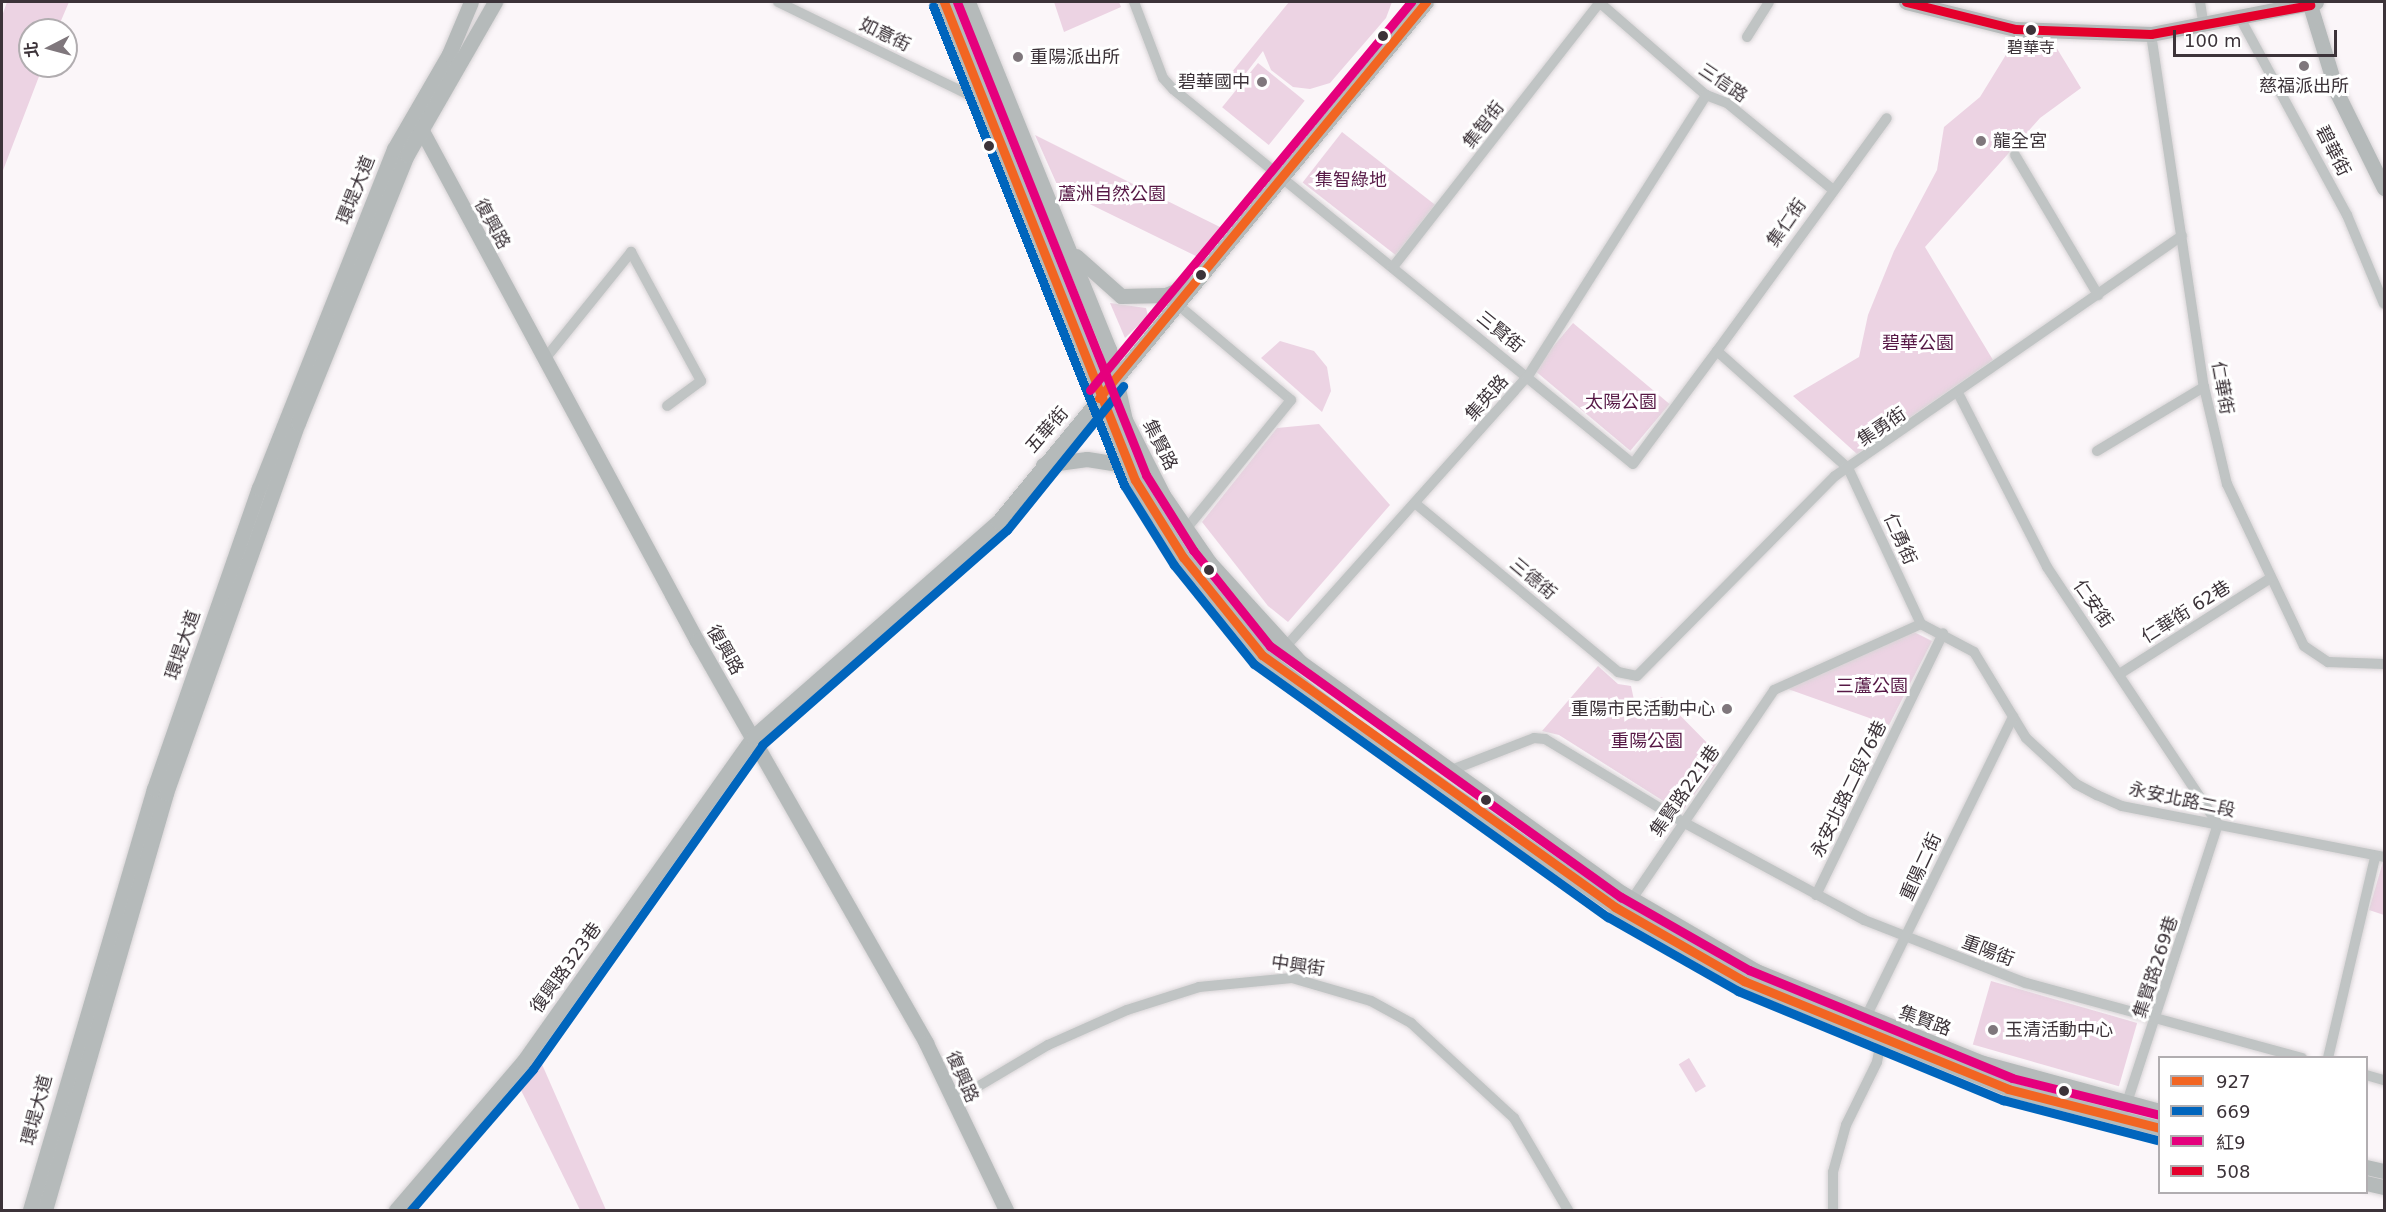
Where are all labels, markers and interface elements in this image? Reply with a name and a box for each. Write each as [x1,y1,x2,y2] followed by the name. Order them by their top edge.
[856,13,914,57] street label: 如意街
[18,18,78,78] north arrow
[2176,18,2340,56] scale bar
[2025,24,2037,36] marker: 碧華寺
[1377,30,1389,42] unlabelled marker
[2184,30,2242,51] text: 100 m
[2007,38,2055,58] place label: 碧華寺
[21,41,42,59] text: 北
[1030,46,1120,68] place label: 重陽派出所
[1011,50,1025,64] marker: 重陽派出所
[1695,59,1751,107] street label: 三信路
[2297,59,2311,73] marker: 慈福派出所
[1178,71,1250,93] place label: 碧華國中
[1255,75,1269,89] marker: 碧華國中
[2259,75,2349,97] place label: 慈福派出所
[1459,97,1509,153] street label: 集智街
[2311,122,2355,180] street label: 碧華街
[1993,130,2047,152] place label: 龍全宮
[1974,134,1988,148] marker: 龍全宮
[983,140,995,152] unlabelled marker
[333,153,379,227] street label: 環堤大道
[1315,169,1387,191] park label: 集智綠地
[1058,183,1166,205] park label: 蘆洲自然公園
[469,195,515,253] street label: 復興路
[1763,195,1811,251] street label: 集仁街
[1195,269,1207,281] unlabelled marker
[1472,307,1528,357] street label: 三賢街
[1882,332,1954,354] park label: 碧華公園
[2207,360,2237,416] street label: 仁華街
[1461,371,1513,425] street label: 集英路
[1585,391,1657,413] park label: 太陽公園
[1021,403,1073,457] street label: 五華街
[1854,403,1910,451] street label: 集勇街
[1138,416,1182,474] street label: 集賢路
[1879,510,1921,568] street label: 仁勇街
[1505,553,1561,605] street label: 三德街
[1203,564,1215,576] unlabelled marker
[2069,576,2117,632] street label: 仁安街
[2138,576,2234,648] street label: 仁華街 62巷
[161,607,205,683] street label: 環堤大道
[702,621,748,679] street label: 復興路
[1836,675,1908,697] park label: 三蘆公園
[1571,698,1715,720] place label: 重陽市民活動中心
[1720,702,1734,716] marker: 重陽市民活動中心
[1807,717,1891,861] street label: 永安北路二段76巷
[1611,730,1683,752] park label: 重陽公園
[1646,741,1724,841] street label: 集賢路221巷
[2127,778,2237,822] street label: 永安北路二段
[1480,794,1492,806] unlabelled marker
[1896,830,1946,904] street label: 重陽二街
[2129,913,2183,1021] street label: 集賢路269巷
[526,919,606,1017] street label: 復興路323巷
[1959,931,2017,971] street label: 重陽街
[1270,952,1326,980] street label: 中興街
[1896,1002,1954,1040] street label: 集賢路
[2005,1019,2113,1041] place label: 玉清活動中心
[1986,1023,2000,1037] marker: 玉清活動中心
[941,1048,983,1106] street label: 復興路
[2158,1056,2368,1194] legend
[2216,1071,2250,1092] text: 927
[17,1072,57,1148] street label: 環堤大道
[2058,1085,2070,1097] unlabelled marker
[2216,1101,2250,1122] text: 669
[2216,1132,2245,1153] text: 紅9
[2216,1161,2250,1182] text: 508

